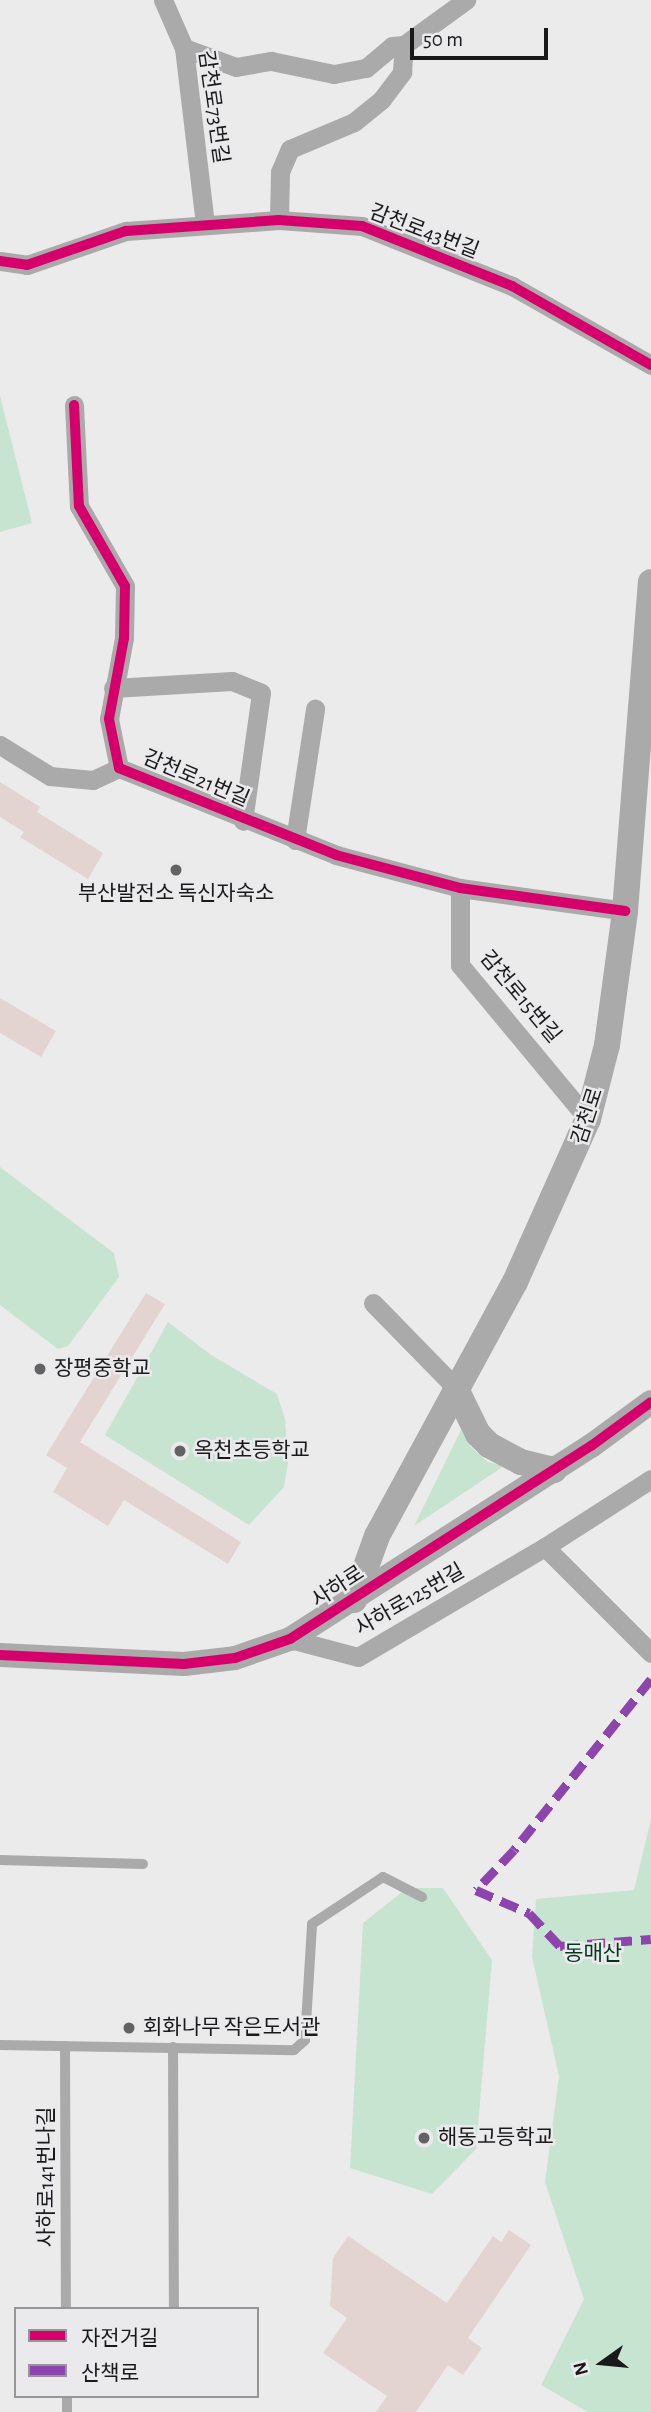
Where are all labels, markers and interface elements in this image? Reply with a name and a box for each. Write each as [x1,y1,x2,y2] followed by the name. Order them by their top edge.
[413,14,551,58] scale bar
[423,29,463,50] text: 50 m
[193,49,233,165] street label: 감천로73번길
[366,200,482,264] street label: 감천로43번길
[139,745,253,813] street label: 감천로21번길
[168,862,184,878] marker: 부산발전소 독신자숙소
[78,881,274,907] place label: 부산발전소 독신자숙소
[474,946,566,1048] street label: 감천로15번길
[567,1085,609,1147] street label: 감천로
[54,1356,151,1382] place label: 장평중학교
[32,1361,48,1377] marker: 장평중학교
[194,1438,310,1464] place label: 옥천초등학교
[172,1443,188,1459] marker: 옥천초등학교
[351,1559,469,1641] street label: 사하로125번길
[307,1561,369,1613] street label: 사하로
[564,1941,622,1967] park label: 동매산
[143,2015,320,2041] place label: 회화나무 작은도서관
[121,2020,137,2036] marker: 회화나무 작은도서관
[34,2107,60,2247] street label: 사하로141번나길
[438,2125,554,2151] place label: 해동고등학교
[416,2130,432,2146] marker: 해동고등학교
[14,2307,259,2398] legend
[81,2328,158,2349] text: 자전거길
[567,2328,637,2398] north arrow
[570,2360,592,2377] text: N
[81,2363,139,2384] text: 산책로

